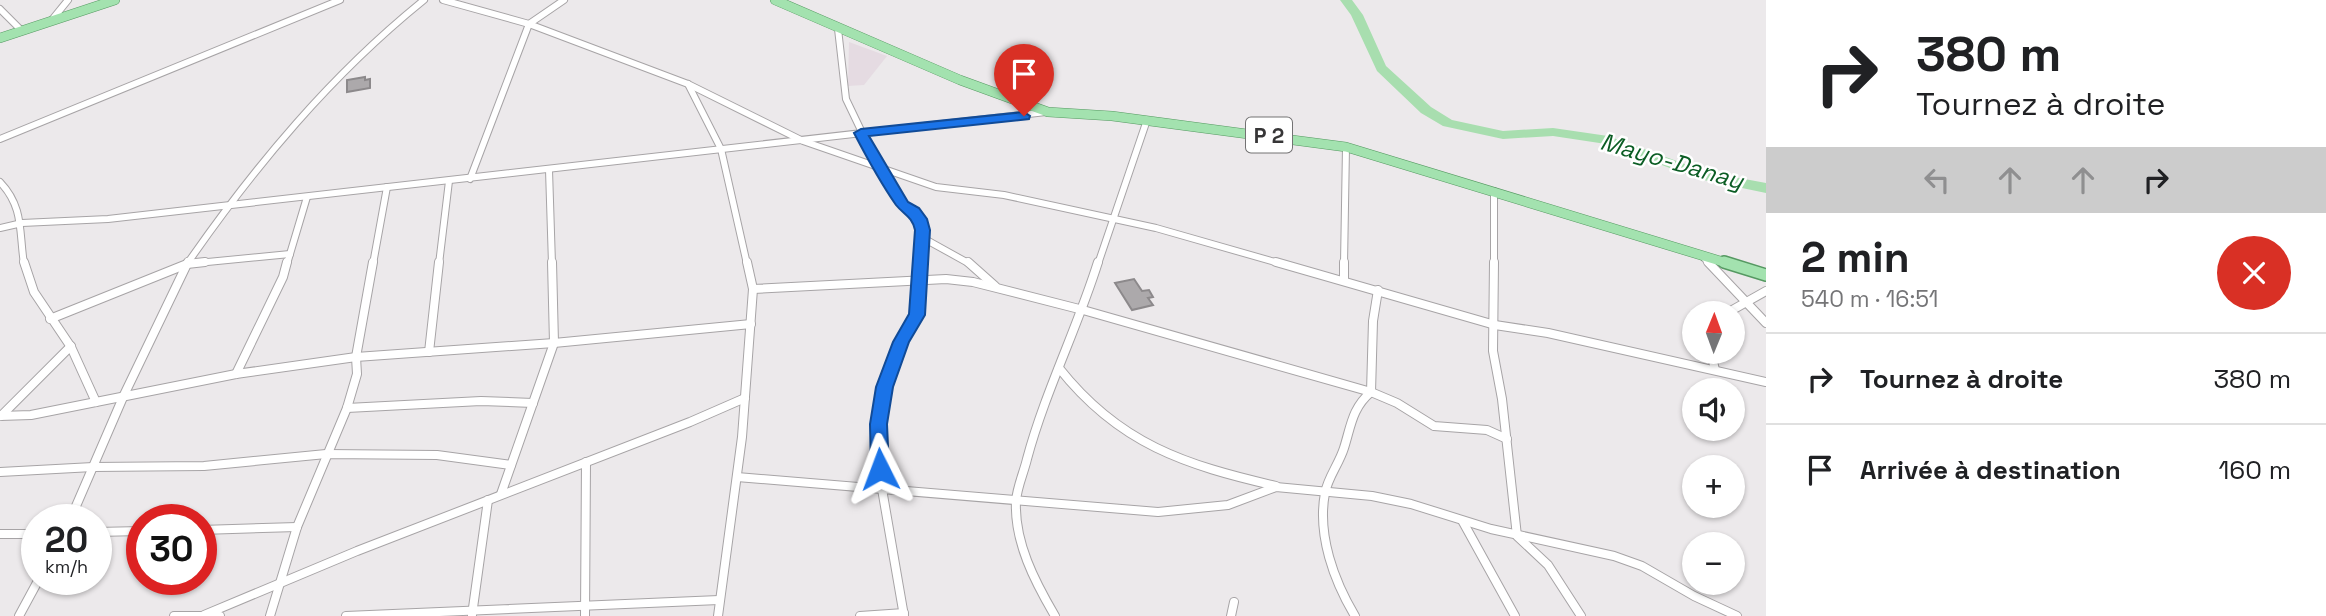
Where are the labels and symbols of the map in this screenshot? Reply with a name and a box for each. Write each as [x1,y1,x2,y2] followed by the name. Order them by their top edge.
[994,44,1054,116] pin
[1246,118,1292,152] road number: P 2
[1597,126,1748,197] water label: Mayo-Danay
[1682,301,1745,364] north arrow
[843,432,917,506] position arrow
[126,504,217,595] speed limit sign: 30

